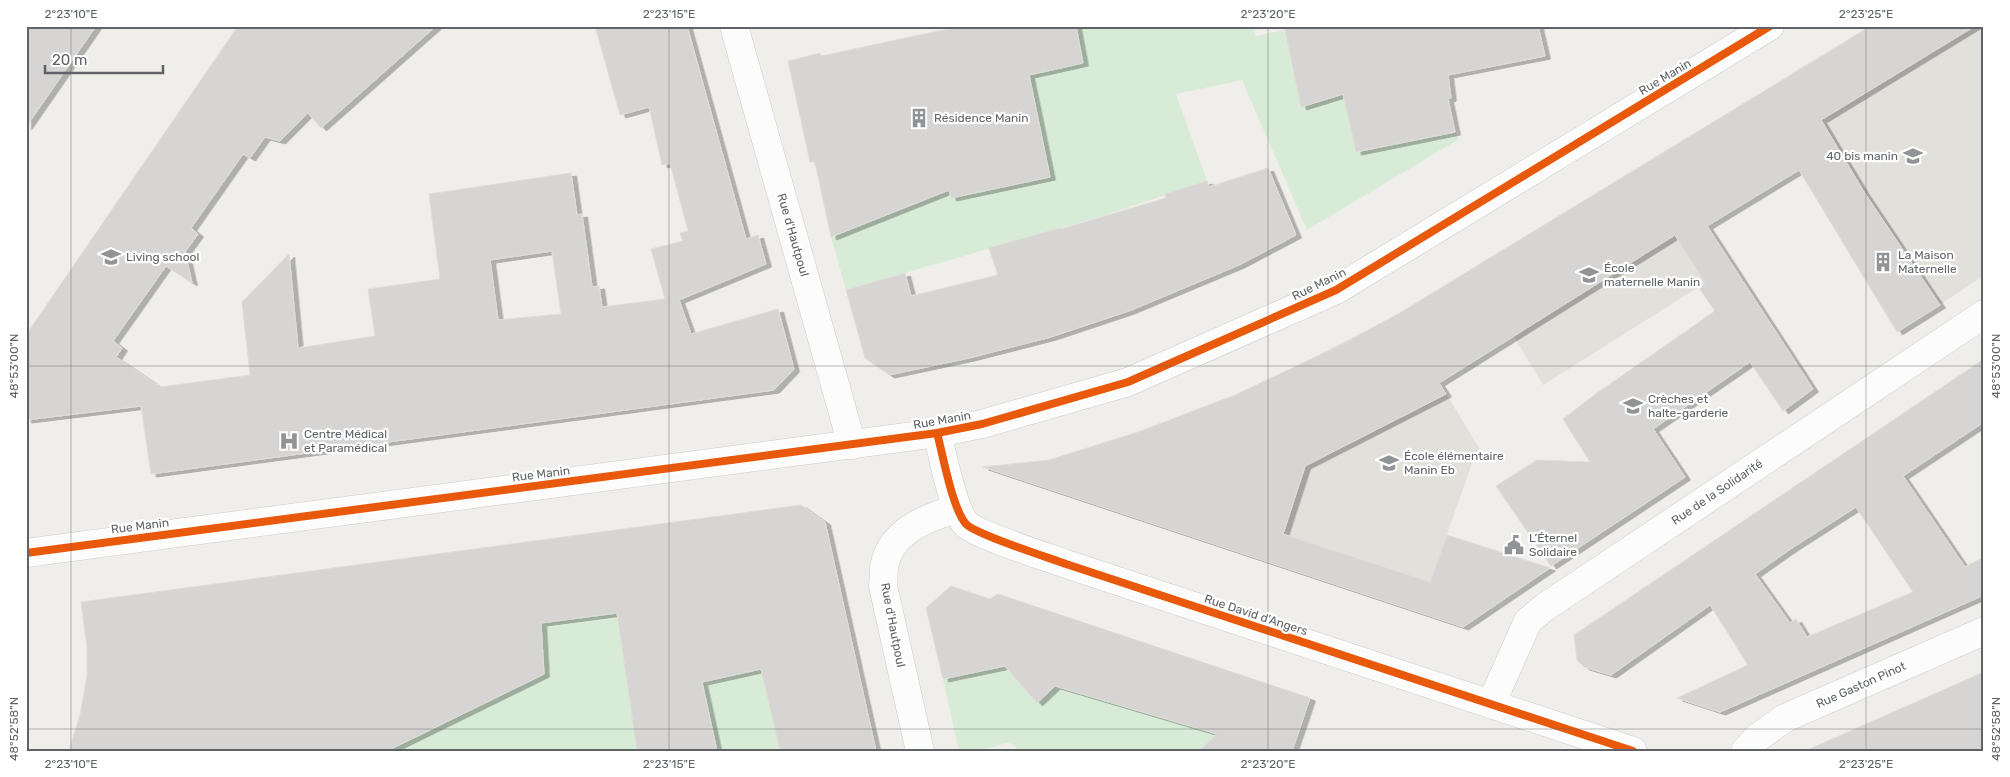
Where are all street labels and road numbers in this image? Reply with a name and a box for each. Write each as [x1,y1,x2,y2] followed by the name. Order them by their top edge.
[1636,56,1694,98] street label: Rue Manin
[774,192,812,278] street label: Rue d'Hautpoul
[1290,265,1348,303] street label: Rue Manin
[912,408,972,432] street label: Rue Manin
[1669,456,1765,528] street label: Rue de la Solidarité
[511,463,571,485] street label: Rue Manin
[110,515,170,537] street label: Rue Manin
[878,582,908,669] street label: Rue d'Hautpoul
[1202,592,1310,638] street label: Rue David d'Angers
[1814,659,1908,711] street label: Rue Gaston Pinot

